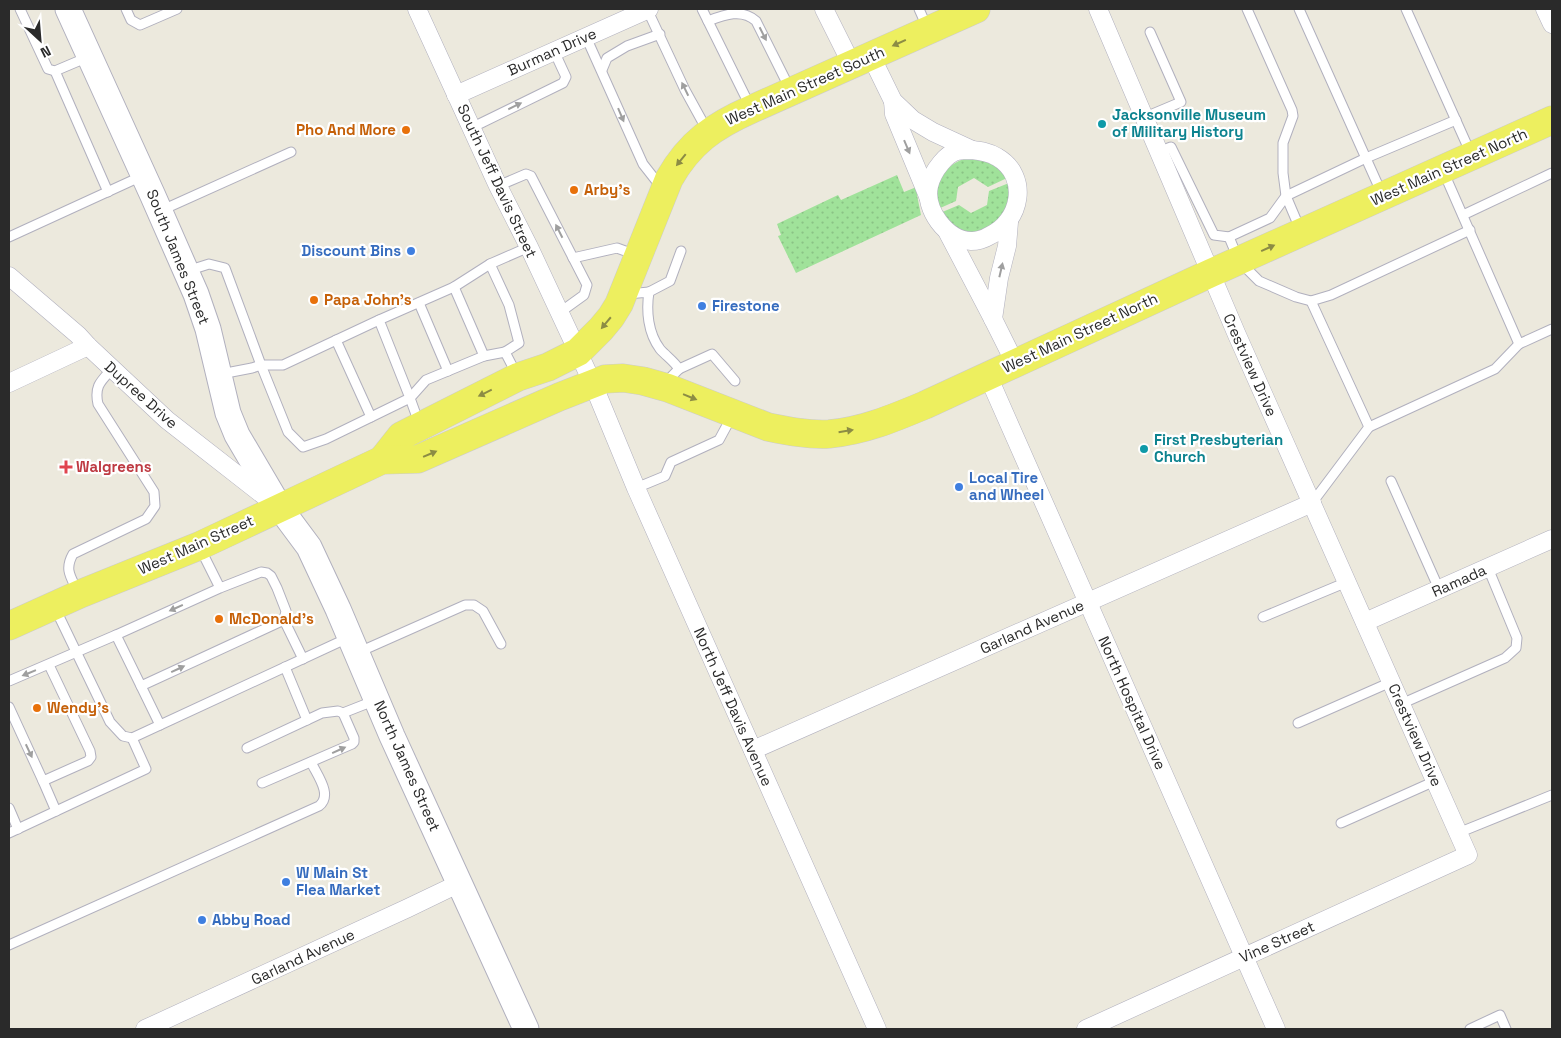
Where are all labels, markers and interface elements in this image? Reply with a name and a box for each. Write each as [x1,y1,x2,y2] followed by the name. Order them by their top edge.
[15,15,65,65] north arrow
[504,23,599,80] street label: Burman Drive
[759,27,767,41] one-way arrow
[892,40,906,48] one-way arrow
[38,42,54,62] text: N
[722,42,887,129] street label: West Main Street South
[681,82,689,97] one-way arrow
[453,101,542,261] street label: South Jeff Davis Street
[508,102,522,110] one-way arrow
[1112,105,1266,141] place label: Jacksonville Museum of Military History
[618,108,626,122] one-way arrow
[1096,118,1108,130] marker: Jacksonville Museum of Military History
[296,120,396,139] place label: Pho And More
[1368,123,1530,210] street label: West Main Street North
[400,124,412,136] marker: Pho And More
[904,140,912,154] one-way arrow
[676,153,687,166] one-way arrow
[584,180,631,199] place label: Arby's
[568,184,580,196] marker: Arby's
[143,186,214,327] street label: South James Street
[555,224,563,238] one-way arrow
[301,241,401,260] place label: Discount Bins
[1260,244,1275,253] one-way arrow
[405,245,417,257] marker: Discount Bins
[997,263,1005,278] one-way arrow
[999,288,1161,377] street label: West Main Street North
[324,290,412,309] place label: Papa John's
[308,294,320,306] marker: Papa John's
[712,296,780,315] place label: Firestone
[696,300,708,312] marker: Firestone
[1219,310,1282,419] street label: Crestview Drive
[600,316,611,329] one-way arrow
[101,357,182,432] street label: Dupree Drive
[478,389,492,397] one-way arrow
[683,393,697,401] one-way arrow
[839,427,855,435] one-way arrow
[1154,430,1283,466] place label: First Presbyterian Church
[1138,443,1150,455] marker: First Presbyterian Church
[423,450,437,458] one-way arrow
[76,457,152,476] place label: Walgreens
[60,461,72,473] marker: Walgreens
[969,468,1044,504] place label: Local Tire and Wheel
[953,481,965,493] marker: Local Tire and Wheel
[135,511,257,579] street label: West Main Street
[1429,560,1489,601] street label: Ramada
[977,595,1087,658] street label: Garland Avenue
[169,604,183,612] one-way arrow
[229,609,314,628] place label: McDonald's
[213,613,225,625] marker: McDonald's
[690,625,777,789] street label: North Jeff Davis Avenue
[1094,633,1170,773] street label: North Hospital Drive
[171,665,185,673] one-way arrow
[22,670,36,678] one-way arrow
[1384,680,1447,789] street label: Crestview Drive
[370,697,445,834] street label: North James Street
[47,698,109,717] place label: Wendy's
[31,702,43,714] marker: Wendy's
[25,744,33,758] one-way arrow
[332,745,346,753] one-way arrow
[296,863,380,899] place label: W Main St Flea Market
[280,876,292,888] marker: W Main St Flea Market
[212,910,290,929] place label: Abby Road
[196,914,208,926] marker: Abby Road
[1236,916,1318,967] street label: Vine Street
[248,924,358,989] street label: Garland Avenue

